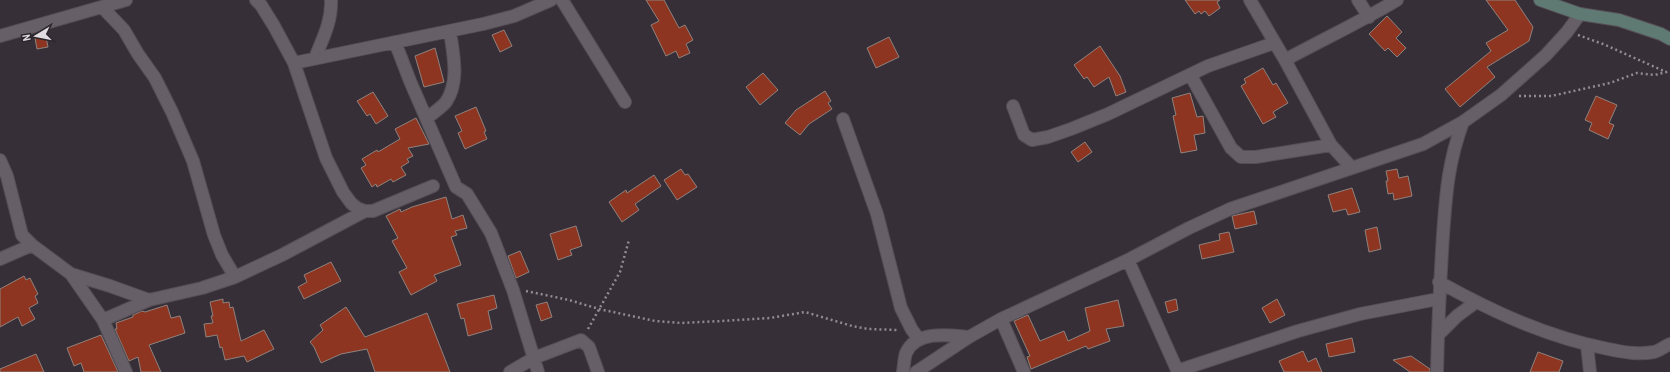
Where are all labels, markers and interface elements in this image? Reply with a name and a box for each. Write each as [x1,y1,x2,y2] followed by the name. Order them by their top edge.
[16,16,56,56] north arrow
[19,33,34,42] text: N

